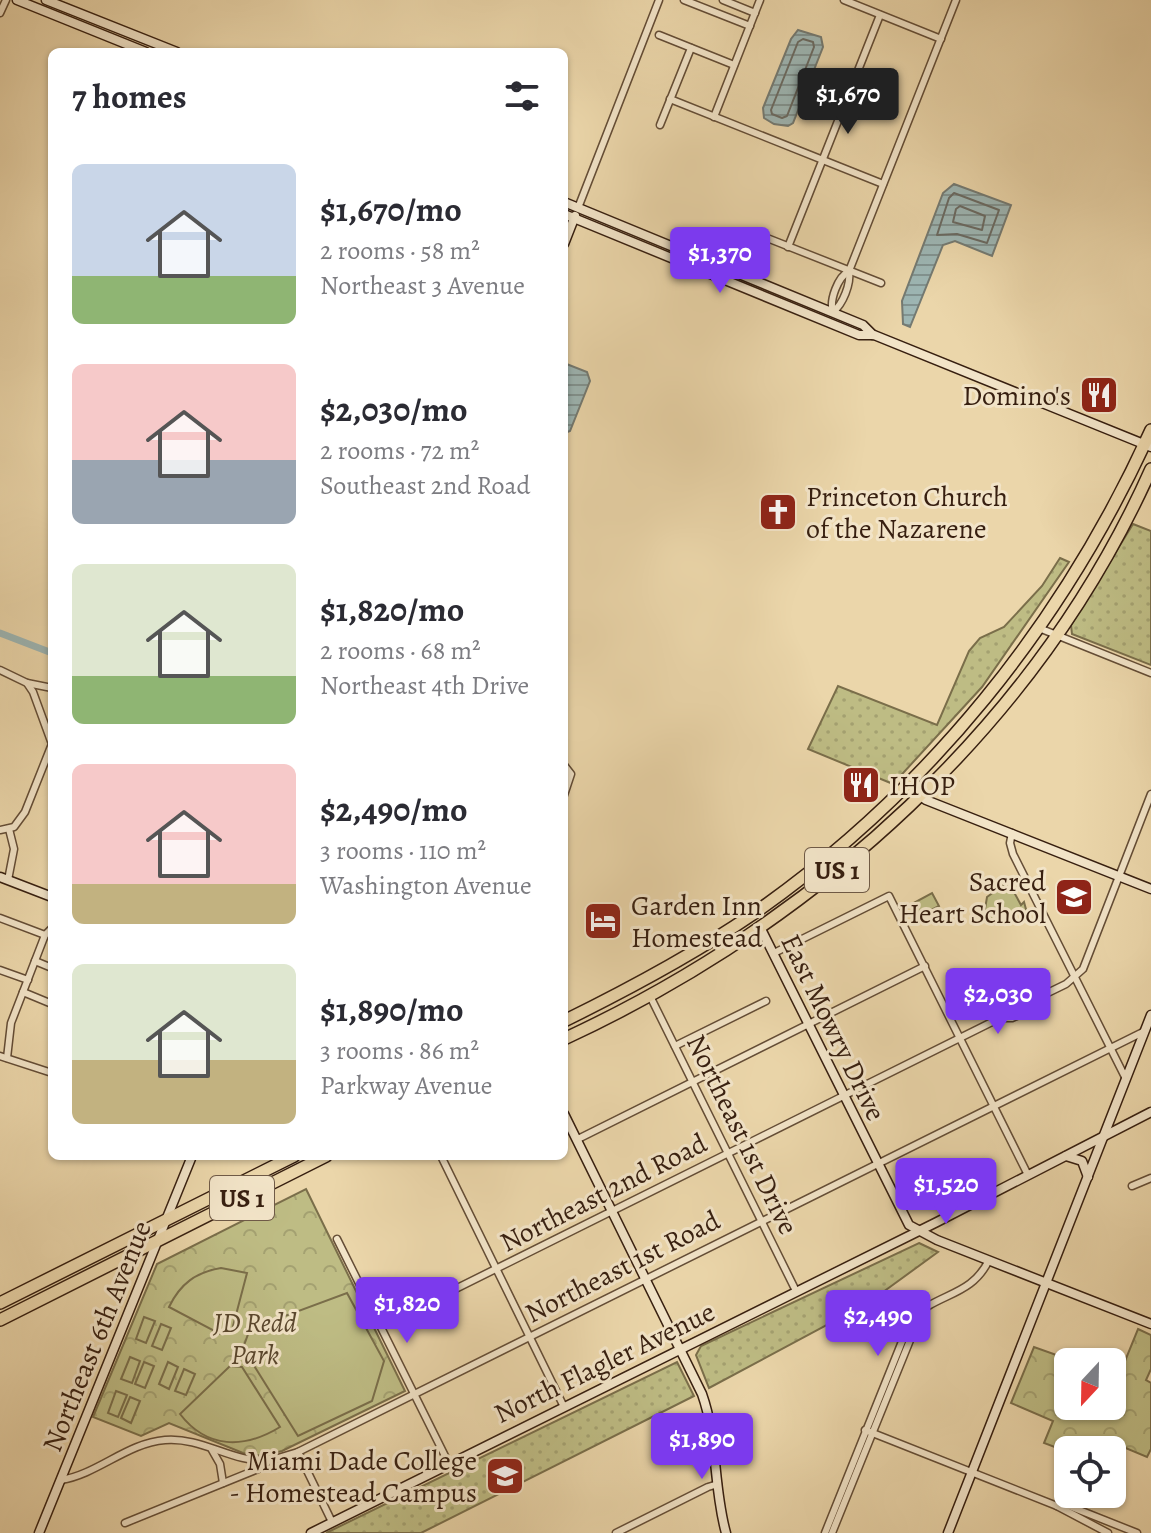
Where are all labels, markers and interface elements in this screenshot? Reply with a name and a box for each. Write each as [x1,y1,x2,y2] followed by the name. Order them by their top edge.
[783,68,913,136] pin: $1,670
[72,73,187,120] text: 7 homes
[500,74,544,118] icon: filters
[816,76,880,111] text: $1,670
[320,186,462,233] text: $1,670/mo
[136,196,232,292] icon: home
[655,227,785,295] pin: $1,370
[320,233,480,268] text: 2 rooms · 58 m²
[688,235,752,270] text: $1,370
[320,268,525,303] text: Northeast 3 Avenue
[1078,374,1120,416] restaurant icon: Domino's
[962,377,1071,415] place label: Domino's
[320,386,467,433] text: $2,030/mo
[136,396,232,492] icon: home
[320,433,479,468] text: 2 rooms · 72 m²
[320,468,531,503] text: Southeast 2nd Road
[806,478,1008,548] place label: Princeton Church of the Nazarene
[757,491,799,533] church icon: Princeton Church of the Nazarene
[320,586,464,633] text: $1,820/mo
[136,596,232,692] icon: home
[320,633,481,668] text: 2 rooms · 68 m²
[320,668,529,703] text: Northeast 4th Drive
[840,764,882,806] restaurant icon: IHOP
[889,767,955,805] place label: IHOP
[320,786,467,833] text: $2,490/mo
[136,796,232,892] icon: home
[320,833,486,868] text: 3 rooms · 110 m²
[805,848,869,892] road number: US 1
[899,863,1047,933] place label: Sacred Heart School
[320,868,532,903] text: Washington Avenue
[1053,876,1095,918] school or university icon: Sacred Heart School
[631,887,763,957] place label: Garden Inn Homestead
[582,900,624,942] hotel icon: Garden Inn Homestead
[771,928,895,1127] street label: East Mowry Drive
[933,968,1063,1036] pin: $2,030
[963,976,1033,1011] text: $2,030
[320,986,464,1033] text: $1,890/mo
[136,996,232,1092] icon: home
[677,1028,807,1241] street label: Northeast 1st Drive
[320,1033,479,1068] text: 3 rooms · 86 m²
[320,1068,493,1103] text: Parkway Avenue
[493,1124,714,1261] street label: Northeast 2nd Road
[881,1158,1011,1226] pin: $1,520
[913,1166,979,1201] text: $1,520
[210,1176,274,1220] road number: US 1
[518,1201,727,1332] street label: Northeast 1st Road
[33,1215,161,1458] street label: Northeast 6th Avenue
[342,1277,472,1345] pin: $1,820
[374,1285,440,1320] text: $1,820
[813,1290,943,1358] pin: $2,490
[488,1293,721,1433] street label: North Flagler Avenue
[843,1298,913,1333] text: $2,490
[212,1304,297,1374] park label: JD Redd Park
[1054,1348,1126,1420] north arrow
[1054,1348,1126,1508] map controls
[637,1413,767,1481] pin: $1,890
[669,1421,735,1456] text: $1,890
[1054,1436,1126,1508] button: locate
[229,1442,477,1512] place label: Miami Dade College - Homestead Campus
[484,1455,526,1497] school or university icon: Miami Dade College - Homestead Campus

